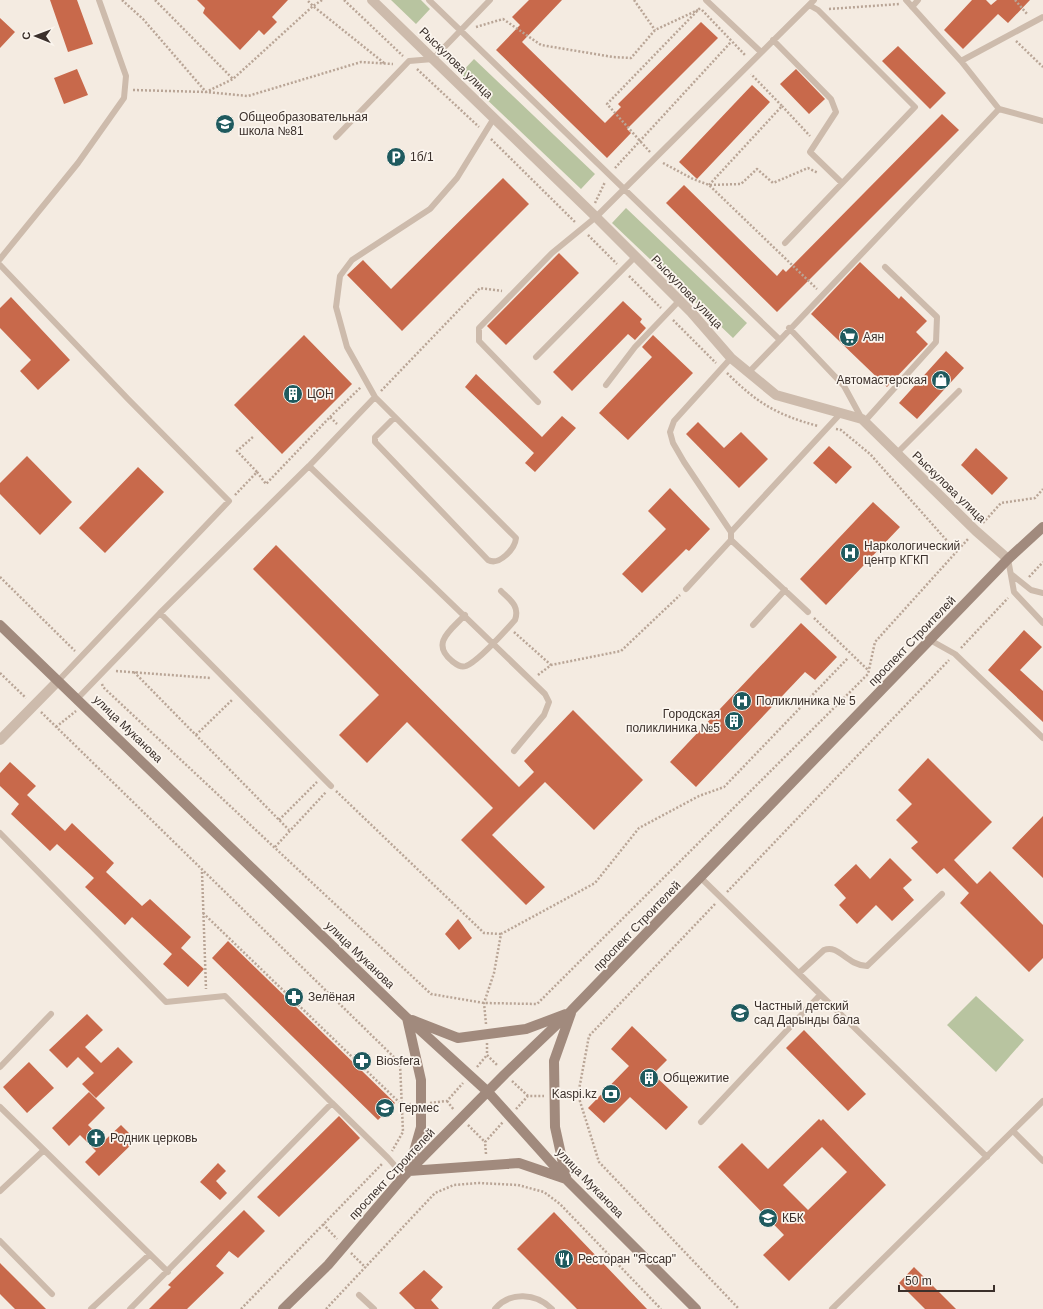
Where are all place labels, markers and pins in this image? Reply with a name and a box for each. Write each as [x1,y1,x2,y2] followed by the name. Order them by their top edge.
[239,110,368,138] place label: Общеобразовательная школа №81
[214,113,236,135] school or university icon: Общеобразовательная школа №81
[385,146,407,168] parking icon: 1б/1
[410,150,434,164] place label: 1б/1
[838,326,860,348] supermarket icon: Аян
[863,330,884,344] place label: Аян
[930,369,952,391] shop icon: Автомастерская
[837,373,927,387] place label: Автомастерская
[282,383,304,405] building icon: ЦОН
[307,387,334,401] place label: ЦОН
[864,539,960,567] place label: Наркологический центр КГКП
[839,542,861,564] hospital icon: Наркологический центр КГКП
[731,690,753,712] hospital icon: Поликлиника № 5
[756,694,856,708] place label: Поликлиника № 5
[626,707,720,735] place label: Городская поликлиника №5
[723,710,745,732] building icon: Городская поликлиника №5
[283,986,305,1008] pharmacy icon: Зелёная
[308,990,355,1004] place label: Зелёная
[754,999,860,1027] place label: Частный детский сад Дарынды бала
[729,1002,751,1024] school or university icon: Частный детский сад Дарынды бала
[351,1050,373,1072] pharmacy icon: Biosfera
[376,1054,420,1068] place label: Biosfera
[638,1067,660,1089] building icon: Общежитие
[663,1071,729,1085] place label: Общежитие
[600,1083,622,1105] bank icon: Kaspi.kz
[552,1087,597,1101] place label: Kaspi.kz
[374,1097,396,1119] school or university icon: Гермес
[399,1101,439,1115] place label: Гермес
[85,1127,107,1149] church icon: Родник церковь
[110,1131,198,1145] place label: Родник церковь
[757,1207,779,1229] school or university icon: КБК
[782,1211,804,1225] place label: КБК
[553,1248,575,1270] restaurant icon: Ресторан "Яссар"
[578,1252,676,1266] place label: Ресторан "Яссар"

